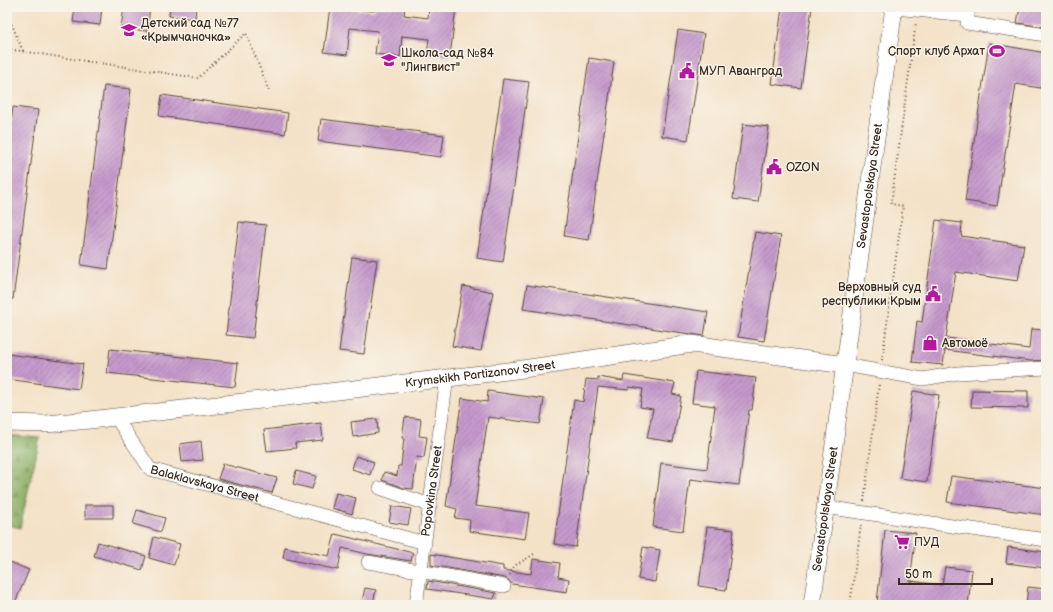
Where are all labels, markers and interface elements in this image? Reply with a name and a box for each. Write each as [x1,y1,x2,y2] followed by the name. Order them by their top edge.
[141,16,239,45] place label: Детский сад №77 «Крымчаночка»
[120,21,138,39] school or university icon: Детский сад №77 «Крымчаночка»
[988,42,1006,60] sports icon: Спорт клуб Архат
[888,44,985,59] place label: Спорт клуб Архат
[401,46,495,75] place label: Школа-сад №84 "Лингвист"
[380,51,398,69] school or university icon: Школа-сад №84 "Лингвист"
[678,62,696,80] public building icon: МУП Аванград
[699,64,783,79] place label: МУП Аванград
[854,122,886,249] street label: Sevastopolskaya Street
[765,158,783,176] public building icon: OZON
[786,160,820,175] place label: OZON
[822,280,922,309] place label: Верховный суд республики Крым
[924,285,942,303] public building icon: Верховный суд республики Крым
[921,334,939,352] shop icon: Автомоё
[941,336,988,351] place label: Автомоё
[404,357,556,391] street label: Krymskikh Partizanov Street
[418,444,446,538] street label: Popovkina Street
[810,445,842,572] street label: Sevastopolskaya Street
[148,462,261,506] street label: Balaklavskaya Street
[893,533,911,551] supermarket icon: ПУД
[914,535,940,550] place label: ПУД
[899,560,992,586] scale bar
[905,567,932,582] text: 50 m

